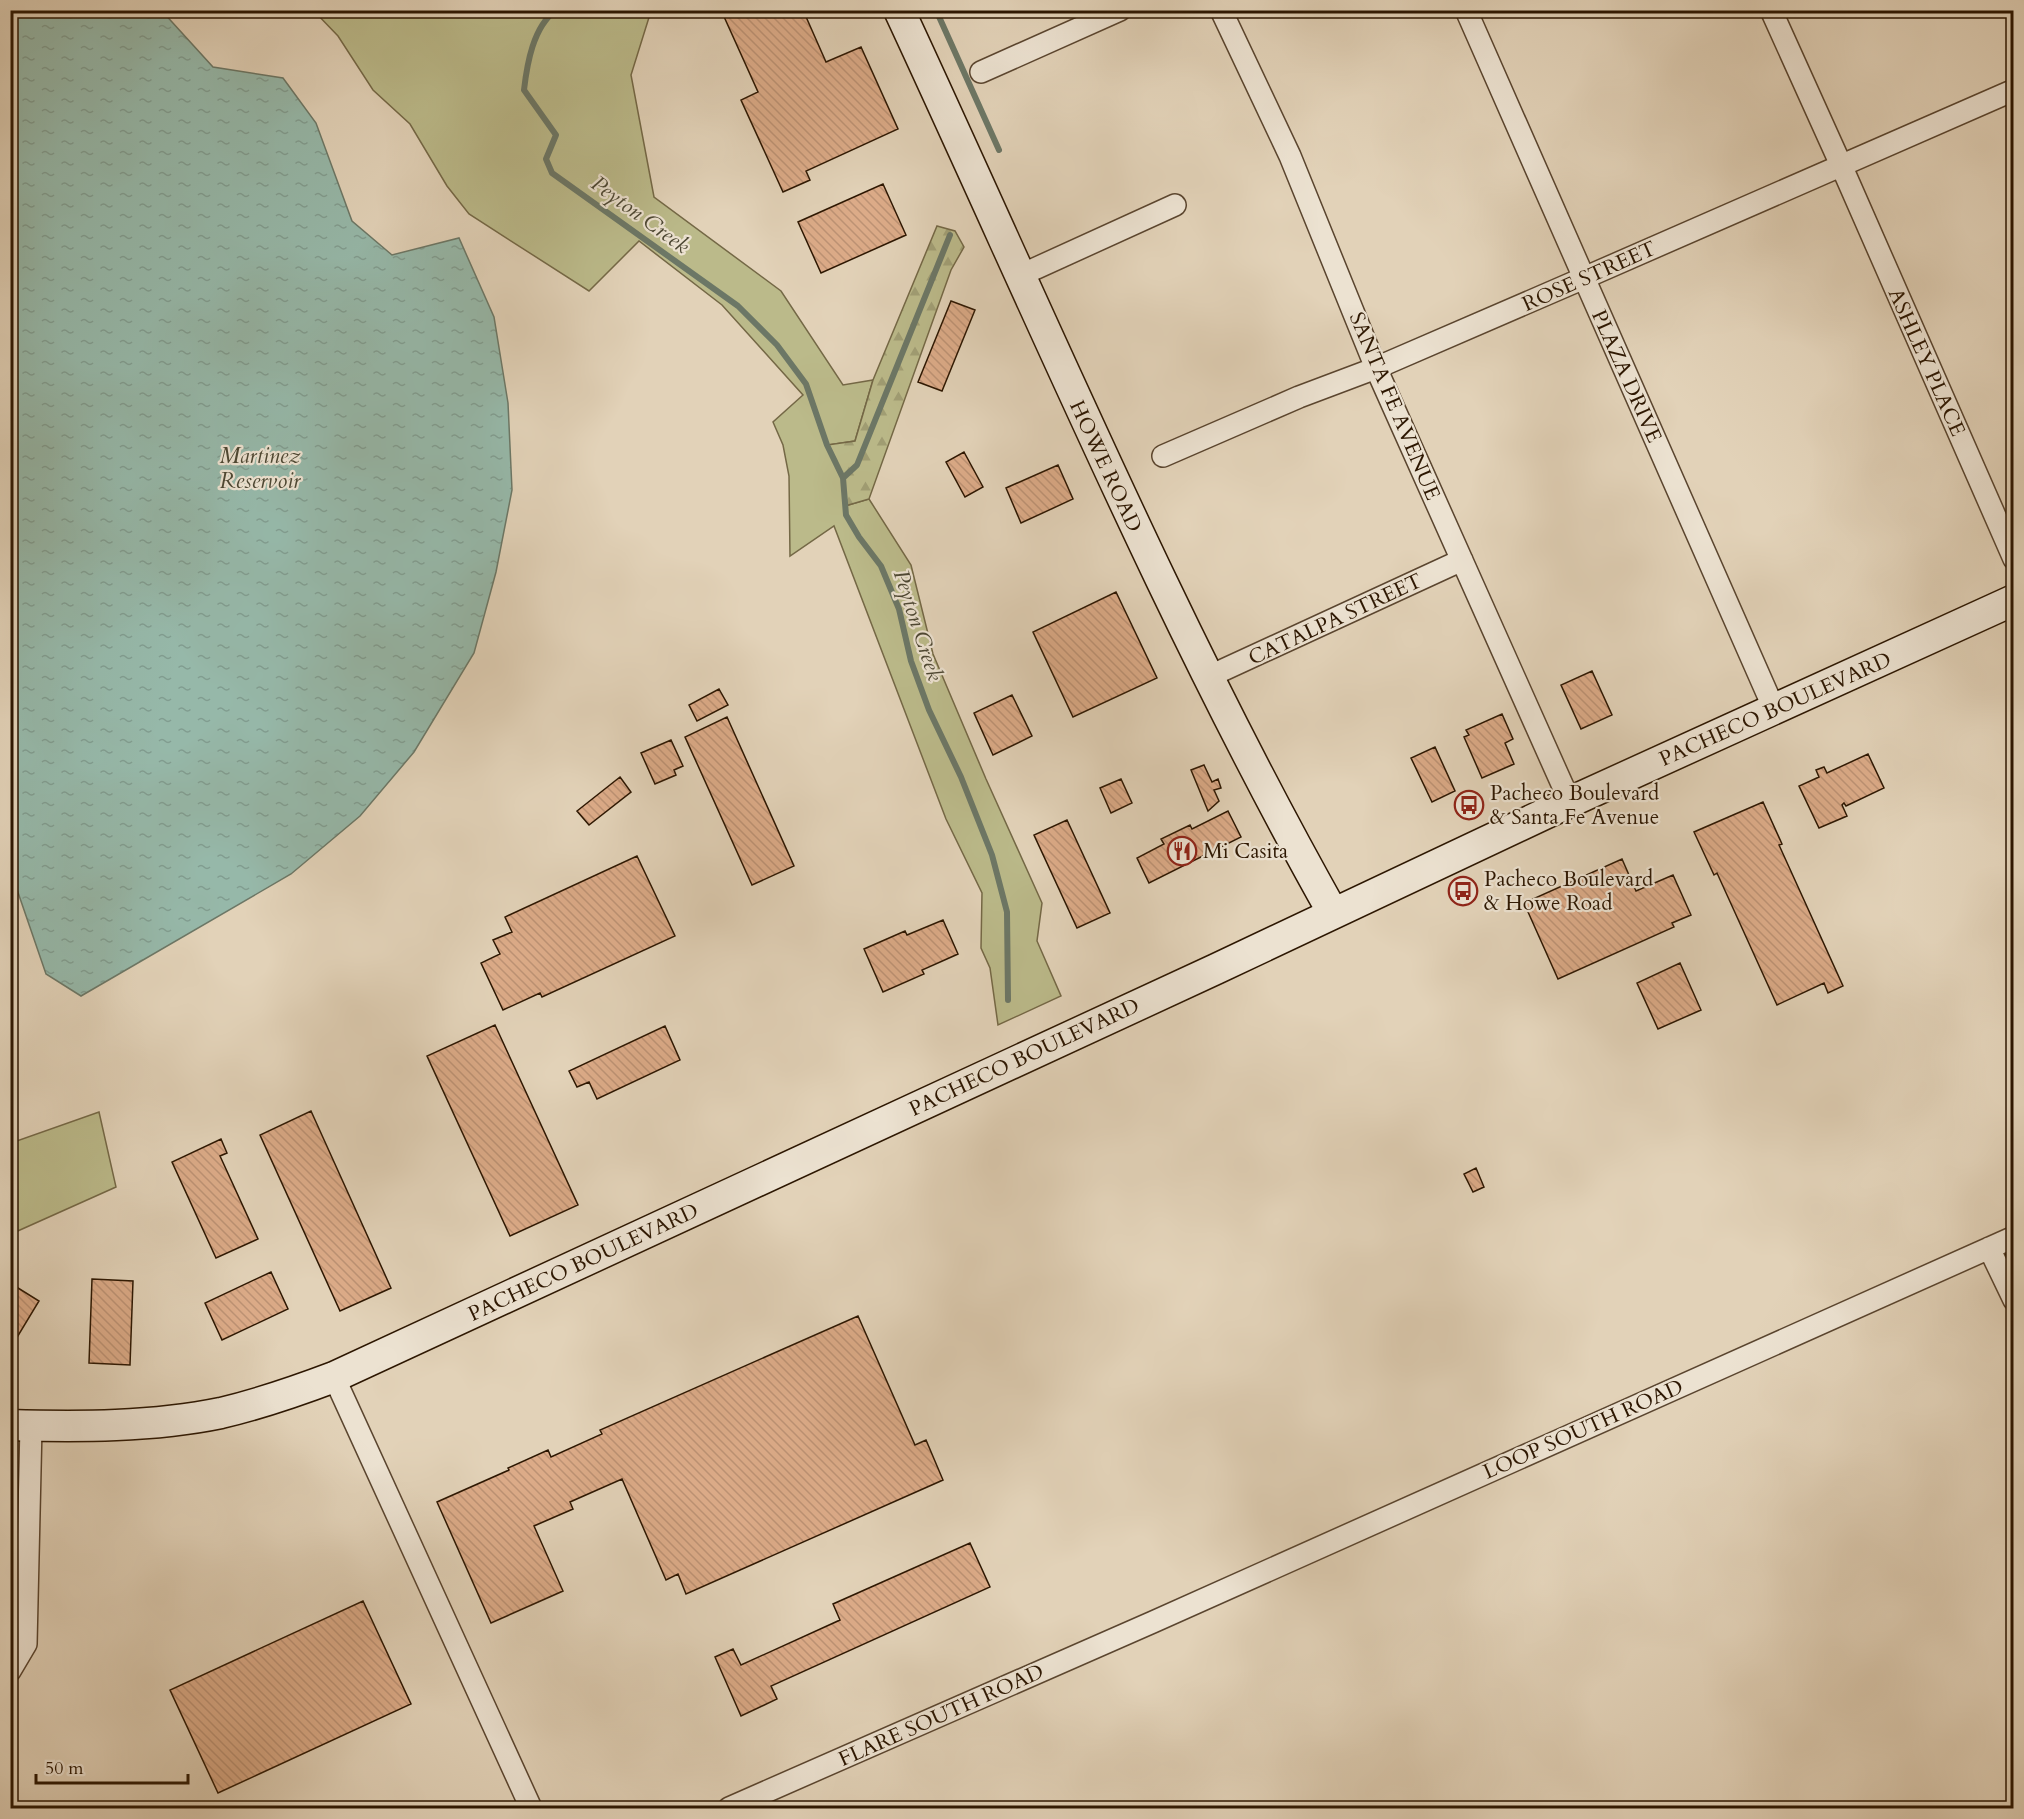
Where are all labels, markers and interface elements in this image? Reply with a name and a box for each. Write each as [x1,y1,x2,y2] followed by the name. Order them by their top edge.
[585,169,696,261] water label: Peyton Creek
[1518,234,1661,319] street label: ROSE STREET
[1881,284,1972,441] street label: ASHLEY PLACE
[1584,305,1669,447] street label: PLAZA DRIVE
[1342,308,1447,505] street label: SANTA FE AVENUE
[1062,396,1149,537] street label: HOWE ROAD
[220,441,301,496] water label: Martinez Reservoir
[886,566,950,685] water label: Peyton Creek
[1244,566,1427,672] street label: CATALPA STREET
[1655,645,1896,774] street label: PACHECO BOULEVARD
[1490,779,1659,832] place label: Pacheco Boulevard & Santa Fe Avenue
[1453,789,1485,821] bus stop icon: Pacheco Boulevard & Santa Fe Avenue
[1166,835,1198,867] restaurant icon: Mi Casita
[1203,837,1288,866] place label: Mi Casita
[1484,865,1653,918] place label: Pacheco Boulevard & Howe Road
[1447,875,1479,907] bus stop icon: Pacheco Boulevard & Howe Road
[904,991,1144,1124] street label: PACHECO BOULEVARD
[463,1196,703,1329] street label: PACHECO BOULEVARD
[1479,1372,1688,1487] street label: LOOP SOUTH ROAD
[834,1657,1048,1774] street label: FLARE SOUTH ROAD
[36,1747,188,1785] scale bar
[45,1756,84,1781] text: 50 m

